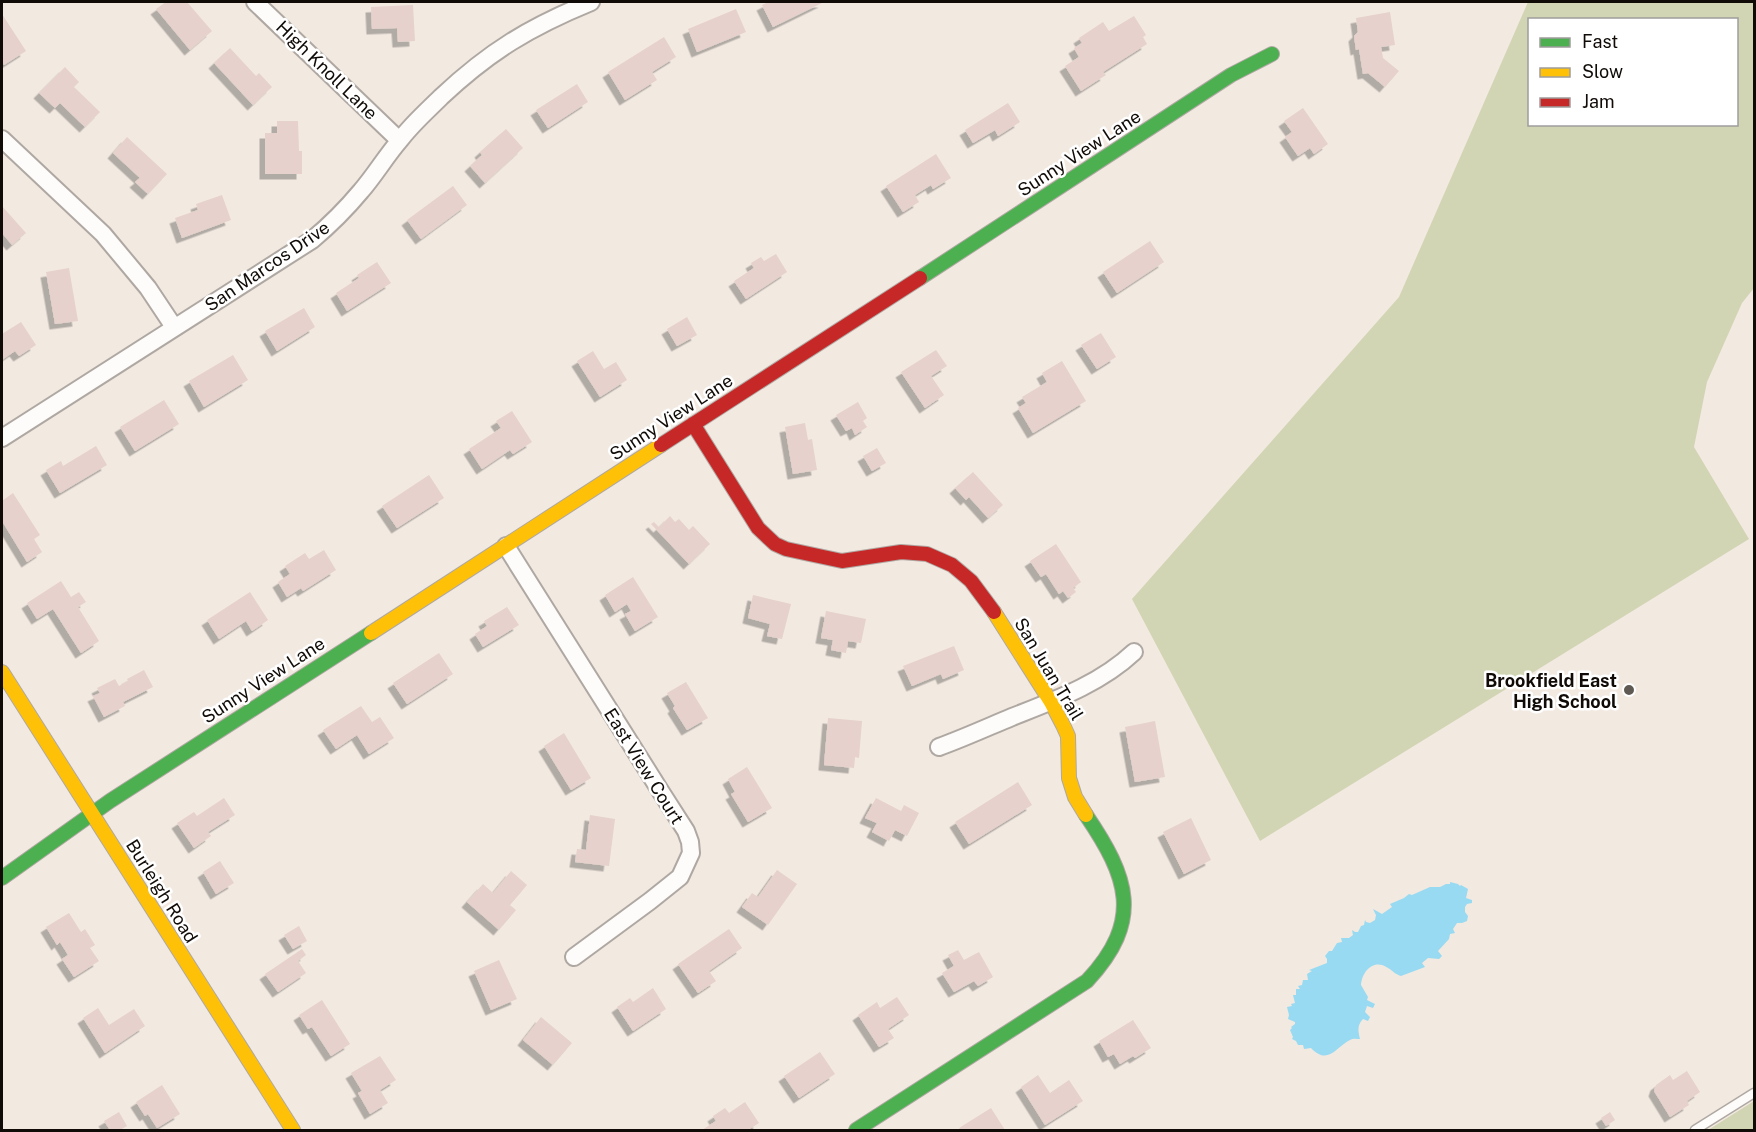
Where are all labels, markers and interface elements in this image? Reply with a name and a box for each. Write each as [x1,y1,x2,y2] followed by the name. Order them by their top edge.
[272,16,382,124] street label: High Knoll Lane
[1528,18,1738,126] legend
[1582,31,1618,52] text: Fast
[1582,61,1623,82] text: Slow
[1582,91,1615,112] text: Jam
[1014,105,1144,201] street label: Sunny View Lane
[201,217,333,315] street label: San Marcos Drive
[606,369,736,465] street label: Sunny View Lane
[1010,614,1088,724] street label: San Juan Trail
[198,632,328,728] street label: Sunny View Lane
[1485,670,1617,712] place label: Brookfield East High School
[1622,683,1636,697] marker: Brookfield East High School
[600,704,688,828] street label: East View Court
[122,835,202,947] street label: Burleigh Road

